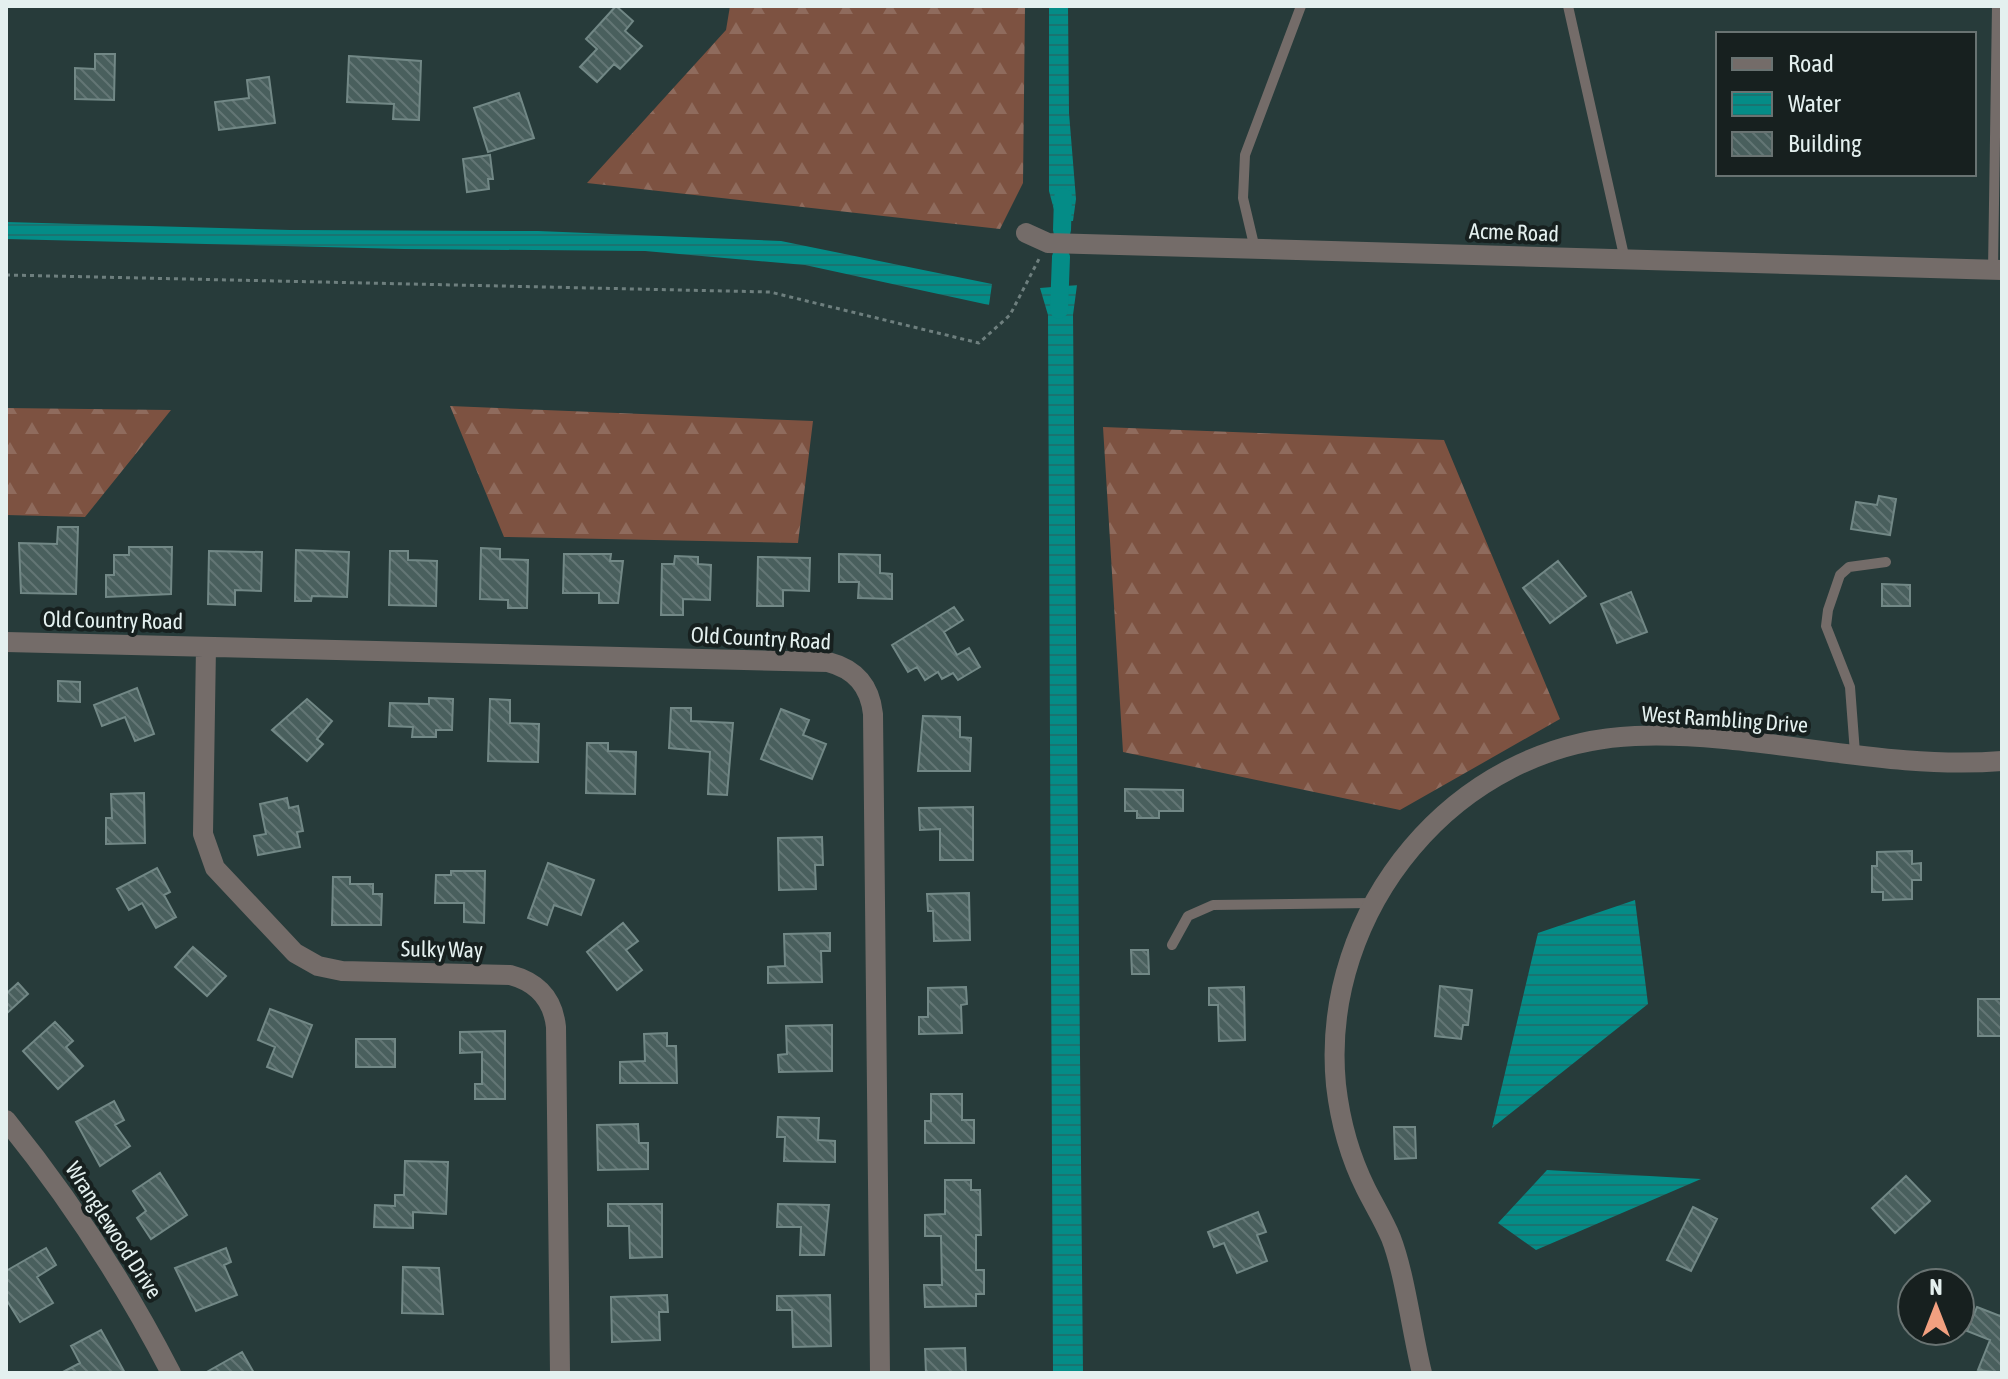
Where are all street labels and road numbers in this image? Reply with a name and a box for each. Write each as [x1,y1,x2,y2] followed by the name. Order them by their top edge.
[1469,217,1559,247] street label: Acme Road
[43,606,183,634] street label: Old Country Road
[690,621,832,655] street label: Old Country Road
[1641,700,1809,738] street label: West Rambling Drive
[401,935,483,963] street label: Sulky Way
[60,1157,168,1303] street label: Wranglewood Drive

